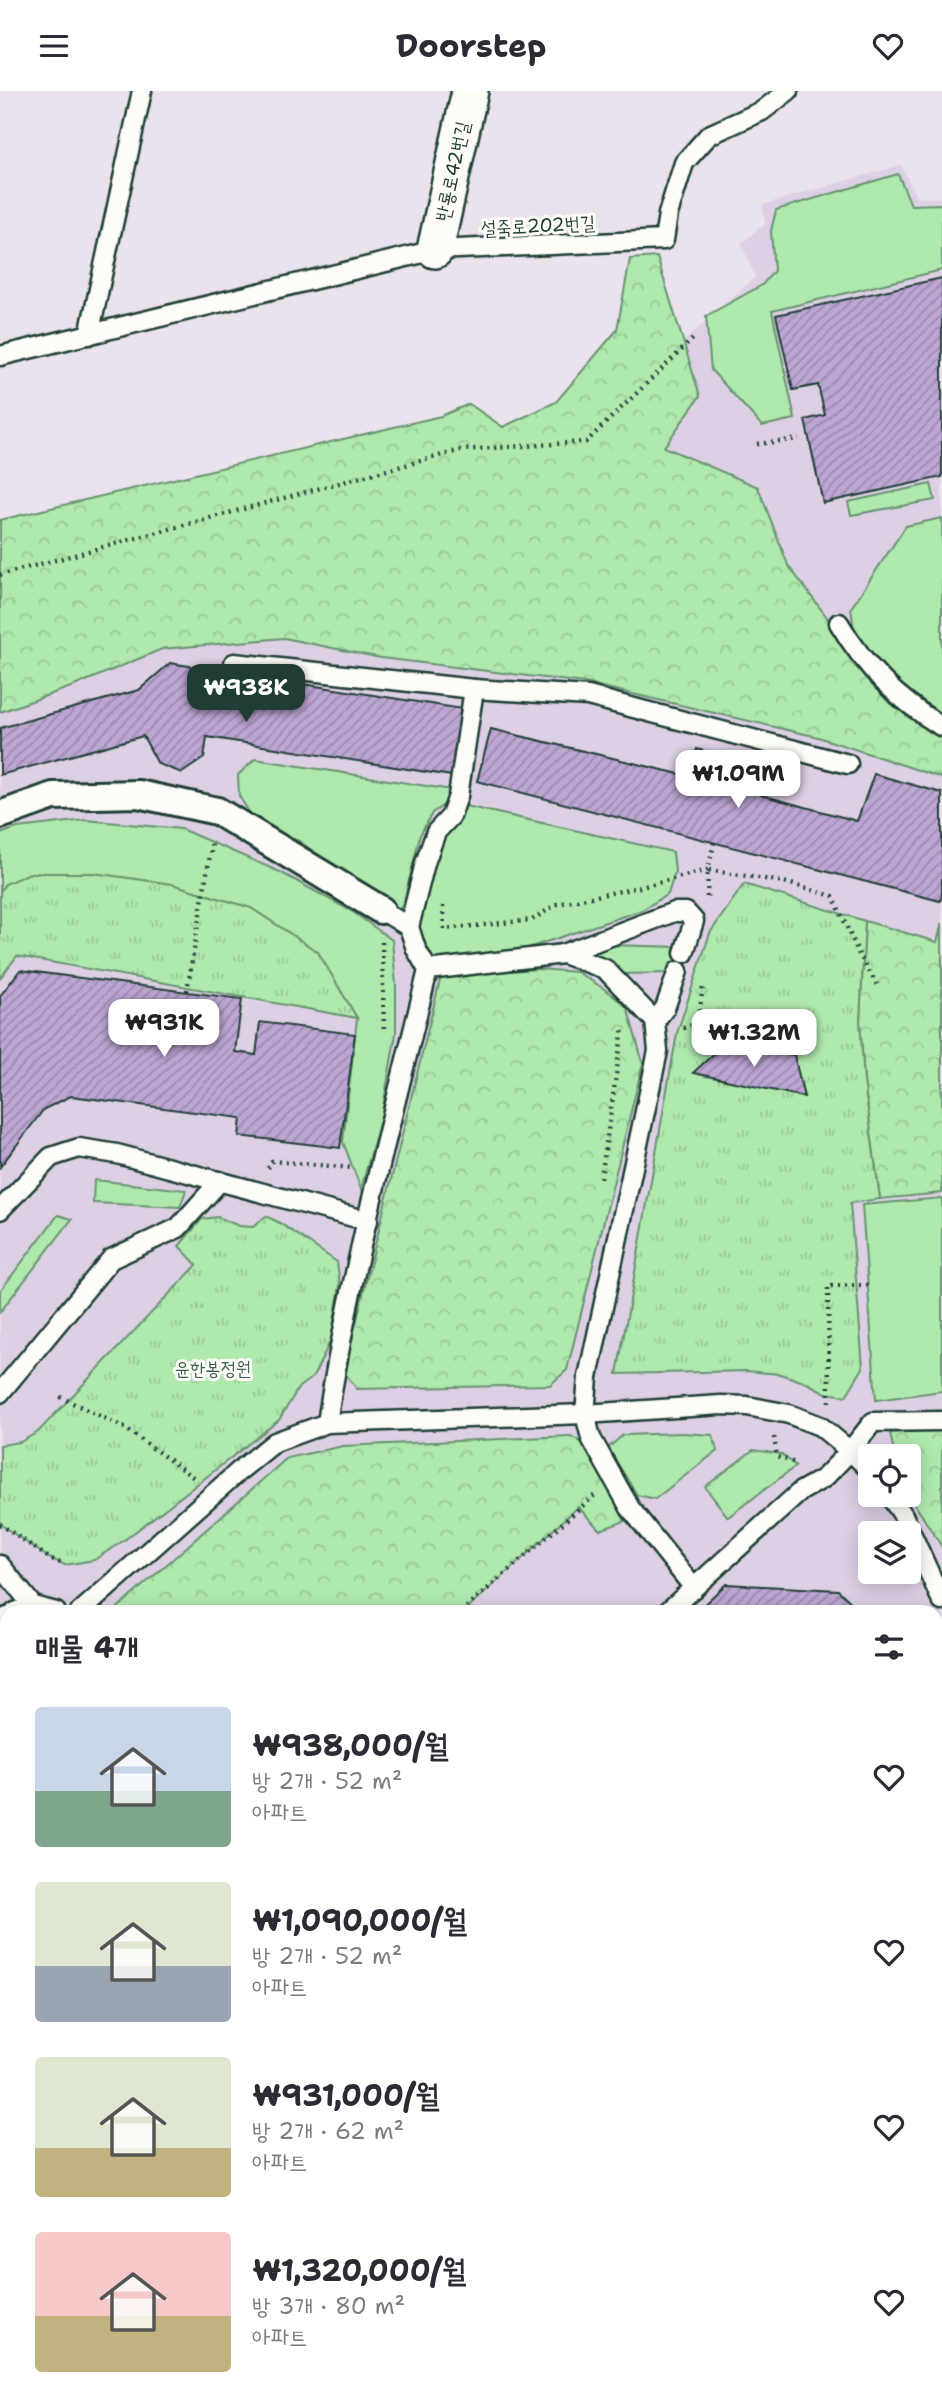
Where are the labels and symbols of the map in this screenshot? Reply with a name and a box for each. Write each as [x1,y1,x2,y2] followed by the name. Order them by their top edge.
[430,119,475,223] street label: 반룡로42번길
[480,210,596,241] street label: 설죽로202번길
[197,665,295,724] pin: ₩938K
[681,751,795,810] pin: ₩1.09M
[115,999,213,1059] pin: ₩931K
[697,1009,811,1069] pin: ₩1.32M
[175,1356,251,1381] park label: 윤한봉정원

